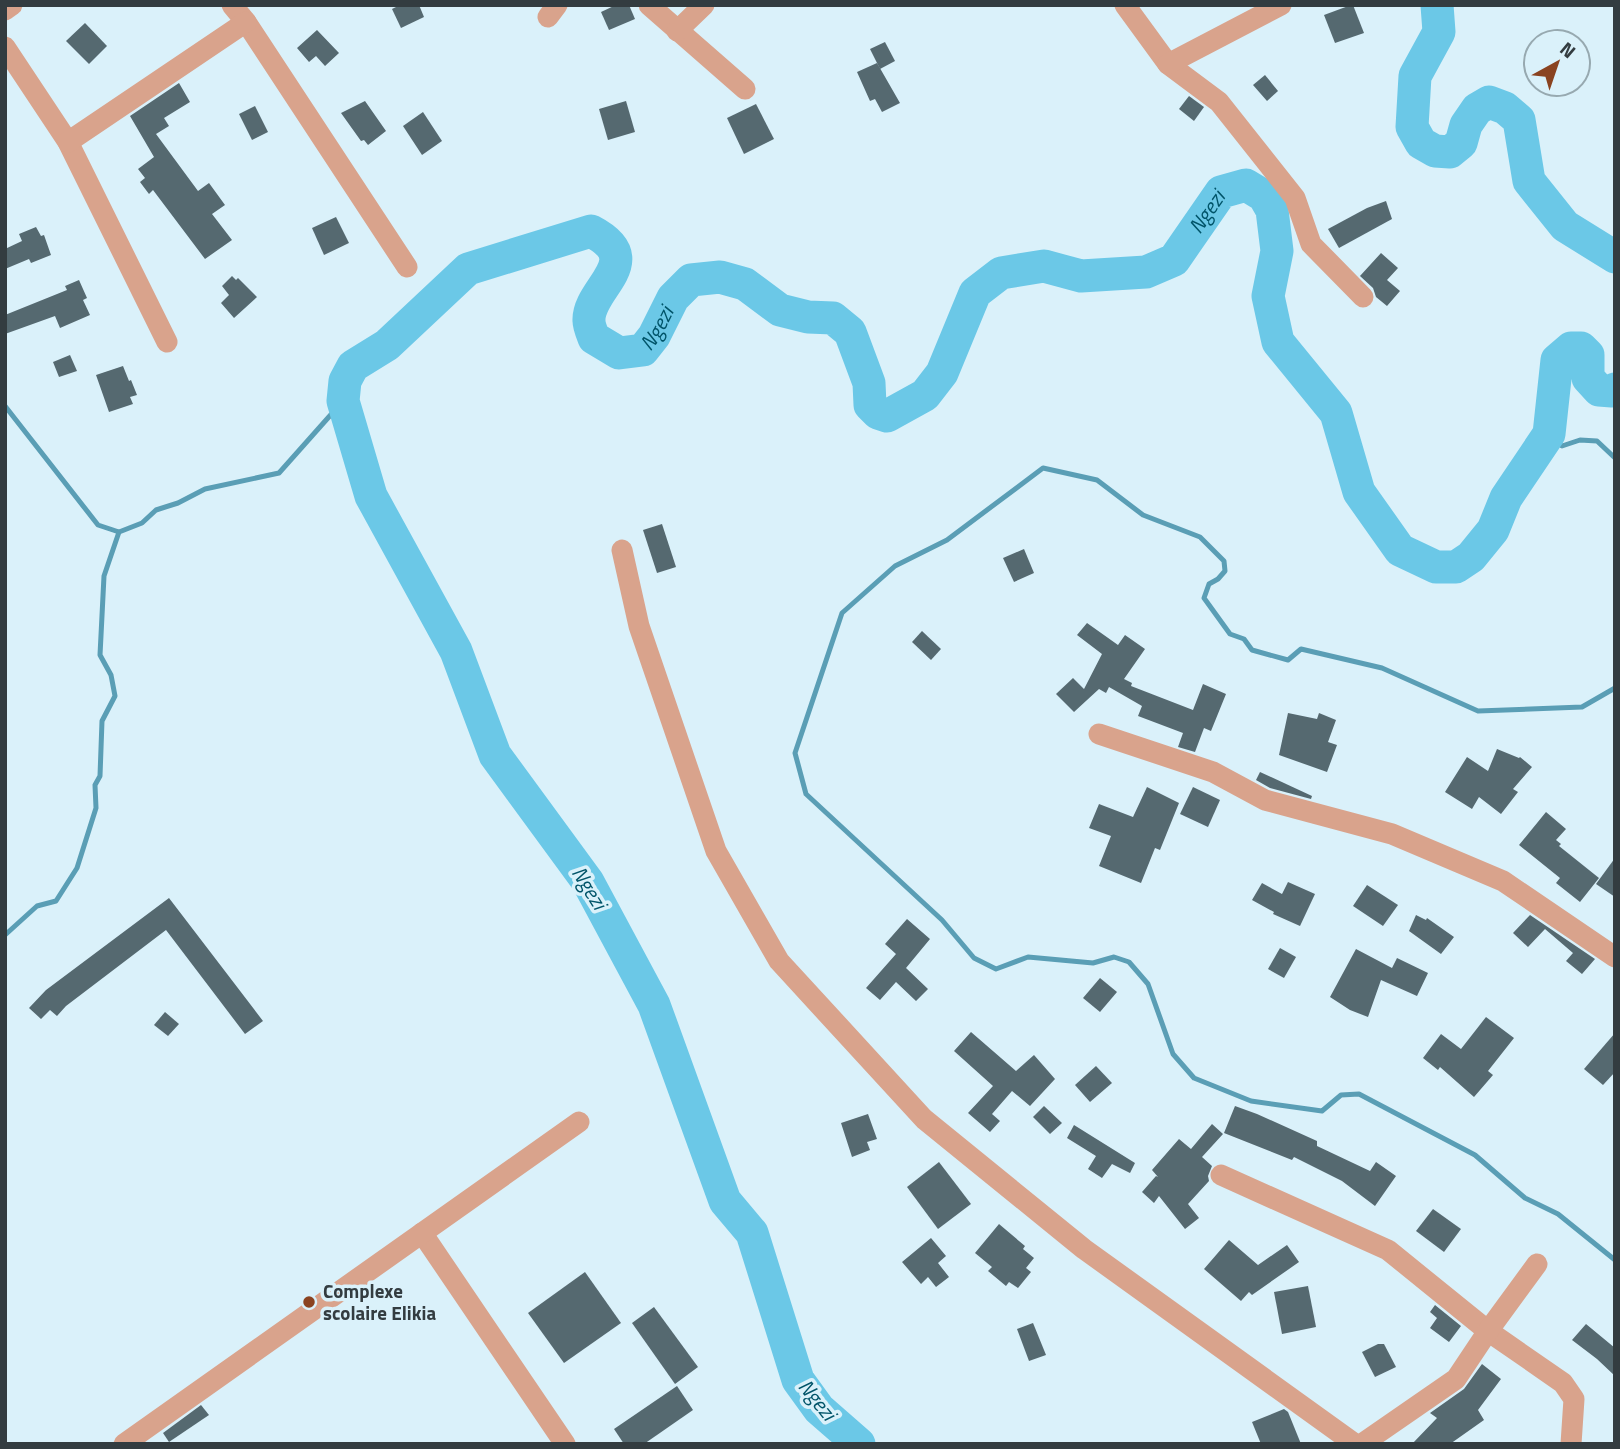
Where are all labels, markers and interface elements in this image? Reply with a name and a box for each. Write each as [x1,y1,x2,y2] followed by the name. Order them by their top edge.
[1522,28,1592,98] north arrow
[1554,34,1583,65] text: N
[1180,181,1234,239] water label: Ngezi
[631,298,682,357] water label: Ngezi
[564,860,617,918] water label: Ngezi
[323,1276,436,1327] place label: Complexe scolaire Elikia
[301,1294,317,1310] marker: Complexe scolaire Elikia
[791,1372,846,1429] water label: Ngezi

